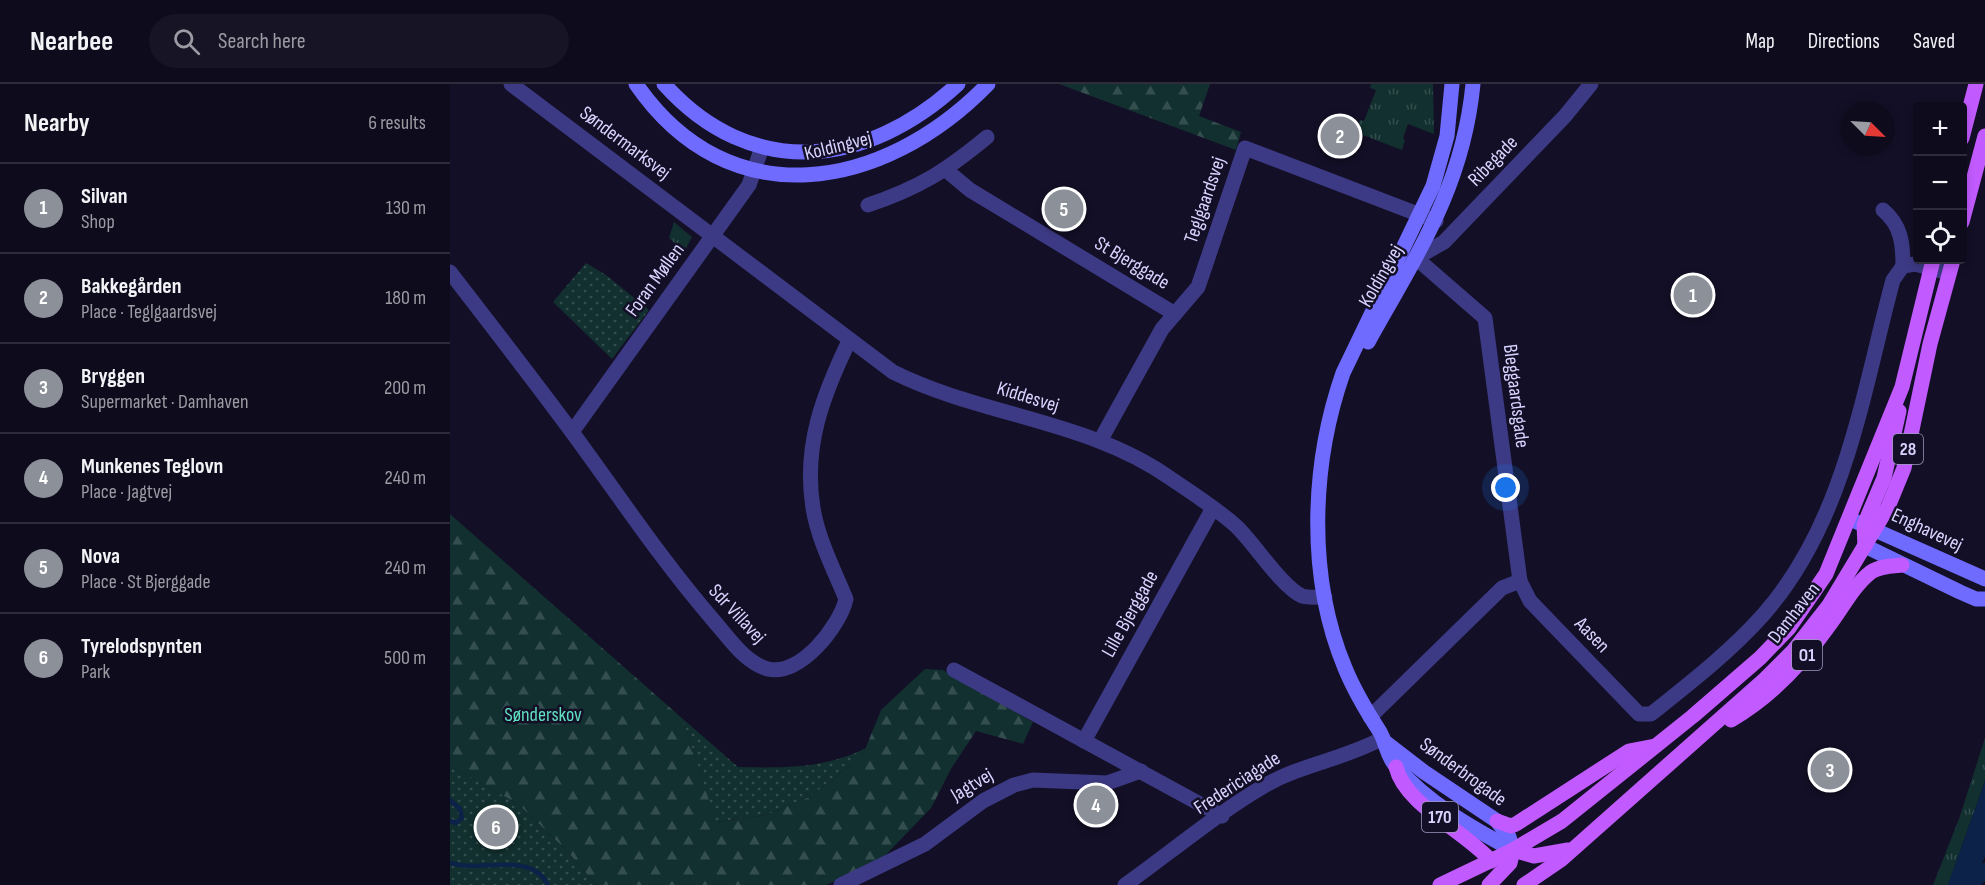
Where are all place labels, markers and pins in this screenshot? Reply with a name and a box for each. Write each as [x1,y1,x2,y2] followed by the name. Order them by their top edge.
[1320,113,1360,158] pin: 2
[1044,186,1084,232] pin: 5
[1674,272,1712,318] pin: 1
[1810,748,1850,792] pin: 3
[1076,782,1116,828] pin: 4
[476,804,516,850] pin: 6

